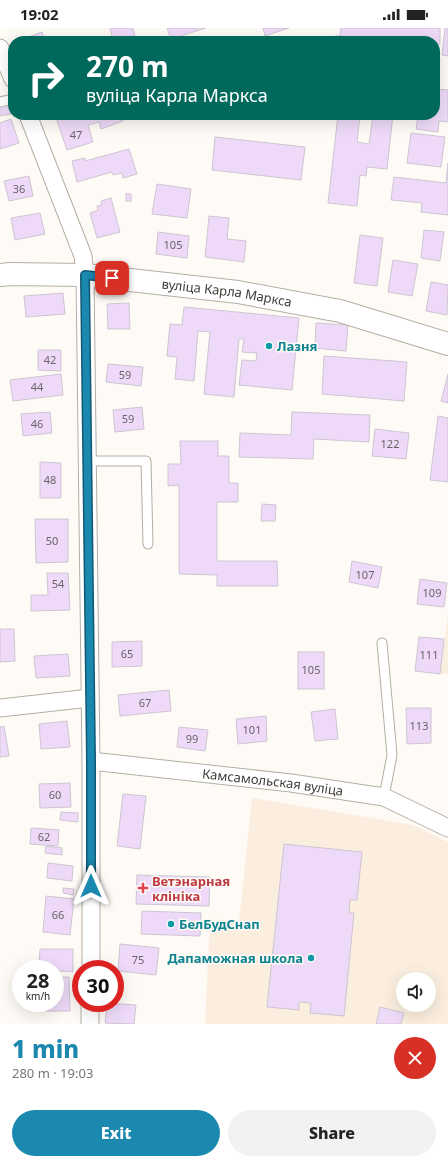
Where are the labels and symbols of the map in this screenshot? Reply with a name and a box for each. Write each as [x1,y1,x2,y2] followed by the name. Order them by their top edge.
[70,127,82,142] house number: 47
[13,181,25,196] house number: 36
[164,237,182,252] house number: 105
[95,261,129,295] pin
[161,275,293,311] street label: вуліца Карла Маркса
[277,337,317,355] place label: Лазня
[264,341,274,351] marker: Лазня
[44,352,56,367] house number: 42
[119,367,131,382] house number: 59
[31,379,44,394] house number: 44
[122,411,134,426] house number: 59
[31,416,43,431] house number: 46
[381,436,399,451] house number: 122
[44,472,56,487] house number: 48
[46,533,58,548] house number: 50
[356,567,374,582] house number: 107
[52,576,65,591] house number: 54
[423,585,441,600] house number: 109
[121,646,133,661] house number: 65
[420,647,438,662] house number: 111
[302,662,320,677] house number: 105
[139,695,151,710] house number: 67
[410,718,428,733] house number: 113
[243,722,261,737] house number: 101
[186,731,198,746] house number: 99
[201,764,345,800] street label: Камсамольская вуліца
[49,787,61,802] house number: 60
[38,829,50,844] house number: 62
[70,865,112,907] position arrow
[152,872,230,905] place label: Ветэнарная клініка
[137,882,149,894] marker: Ветэнарная клініка
[52,907,64,922] house number: 66
[179,915,260,933] place label: БелБудСнап
[166,919,176,929] marker: БелБудСнап
[167,949,303,967] place label: Дапаможная школа
[132,952,144,967] house number: 75
[306,953,316,963] marker: Дапаможная школа
[72,960,124,1012] speed limit sign: 30

